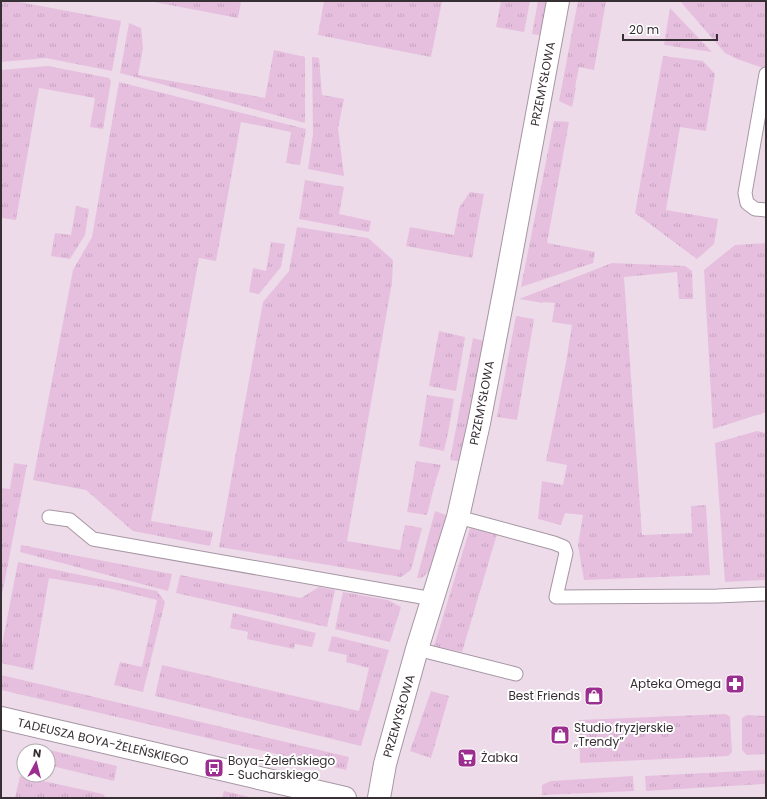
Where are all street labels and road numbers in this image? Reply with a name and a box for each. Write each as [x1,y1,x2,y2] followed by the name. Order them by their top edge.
[526,40,559,128] street label: PRZEMYSŁOWA
[465,359,498,447] street label: PRZEMYSŁOWA
[379,672,419,759] street label: PRZEMYSŁOWA
[16,714,190,769] street label: TADEUSZA BOYA-ŻELEŃSKIEGO

